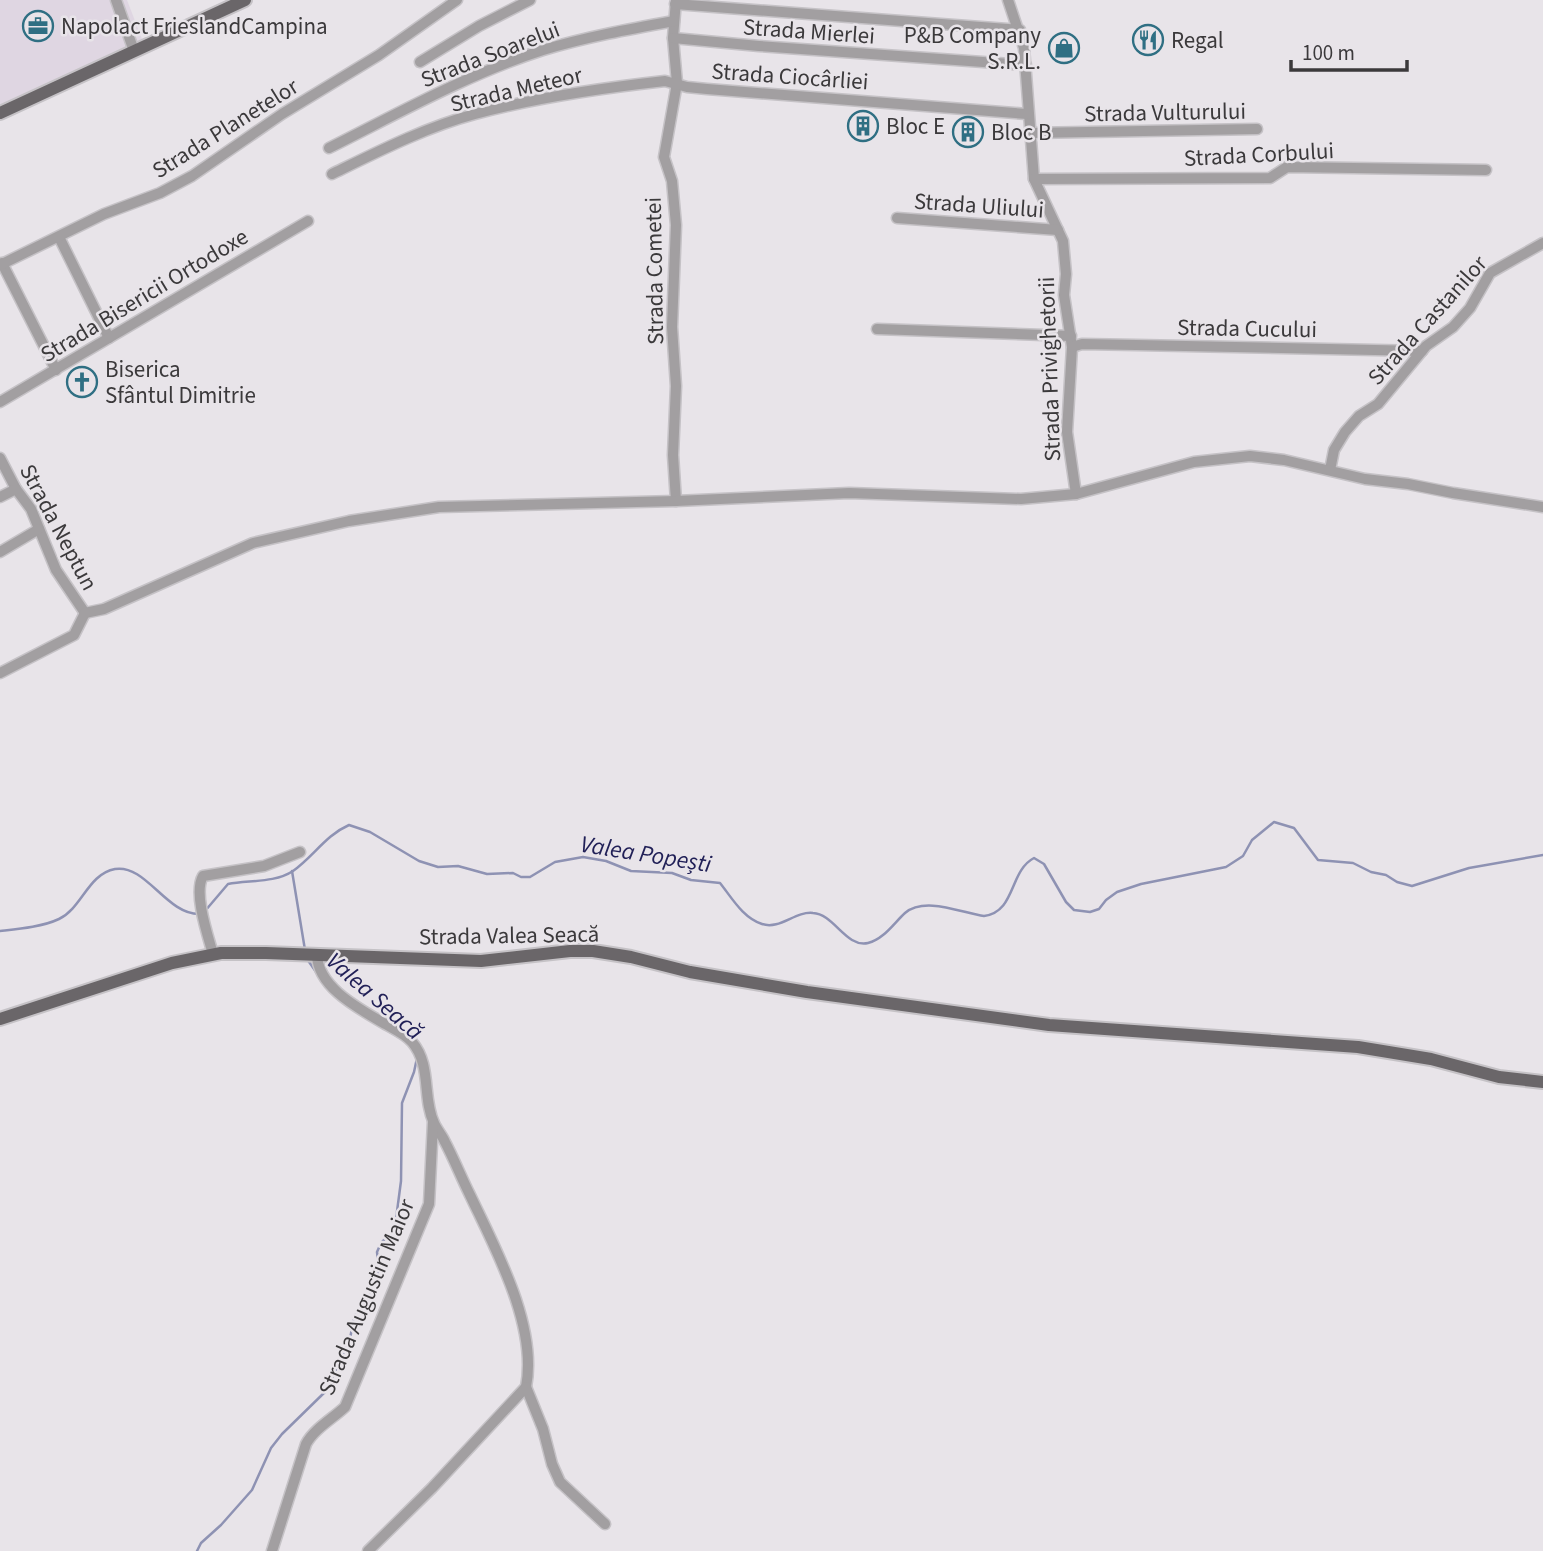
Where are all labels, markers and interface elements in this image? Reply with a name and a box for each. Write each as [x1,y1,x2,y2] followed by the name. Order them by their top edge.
[21,9,55,43] office icon: Napolact FrieslandCampina
[61,10,328,43] place label: Napolact FrieslandCampina
[742,10,876,53] street label: Strada Mierlei
[416,13,565,96] street label: Strada Soarelui
[904,19,1041,78] place label: P&B Company S.R.L.
[1131,23,1165,57] restaurant icon: Regal
[1171,24,1224,57] place label: Regal
[1291,28,1406,72] scale bar
[1047,31,1081,65] shop icon: P&B Company S.R.L.
[1302,38,1355,68] text: 100 m
[710,55,870,98] street label: Strada Ciocârliei
[447,58,586,121] street label: Strada Meteor
[146,70,306,187] street label: Strada Planetelor
[1084,95,1246,130] street label: Strada Vulturului
[846,109,880,143] building icon: Bloc E
[886,110,945,143] place label: Bloc E
[951,115,985,149] building icon: Bloc B
[991,116,1051,149] place label: Bloc B
[1183,134,1335,175] street label: Strada Corbului
[913,184,1045,227] street label: Strada Uliului
[637,197,672,345] street label: Strada Cometei
[34,220,254,371] street label: Strada Bisericii Ortodoxe
[1360,247,1495,393] street label: Strada Castanilor
[1030,276,1069,462] street label: Strada Privighetorii
[1177,311,1317,346] street label: Strada Cucului
[105,353,256,412] place label: Biserica Sfântul Dimitrie
[65,365,99,399] church icon: Biserica Sfântul Dimitrie
[11,458,106,596] street label: Strada Neptun
[578,827,714,882] water label: Valea Popești
[419,917,599,954] street label: Strada Valea Seacă
[318,944,431,1049] water label: Valea Seacă
[310,1193,423,1401] street label: Strada Augustin Maior

